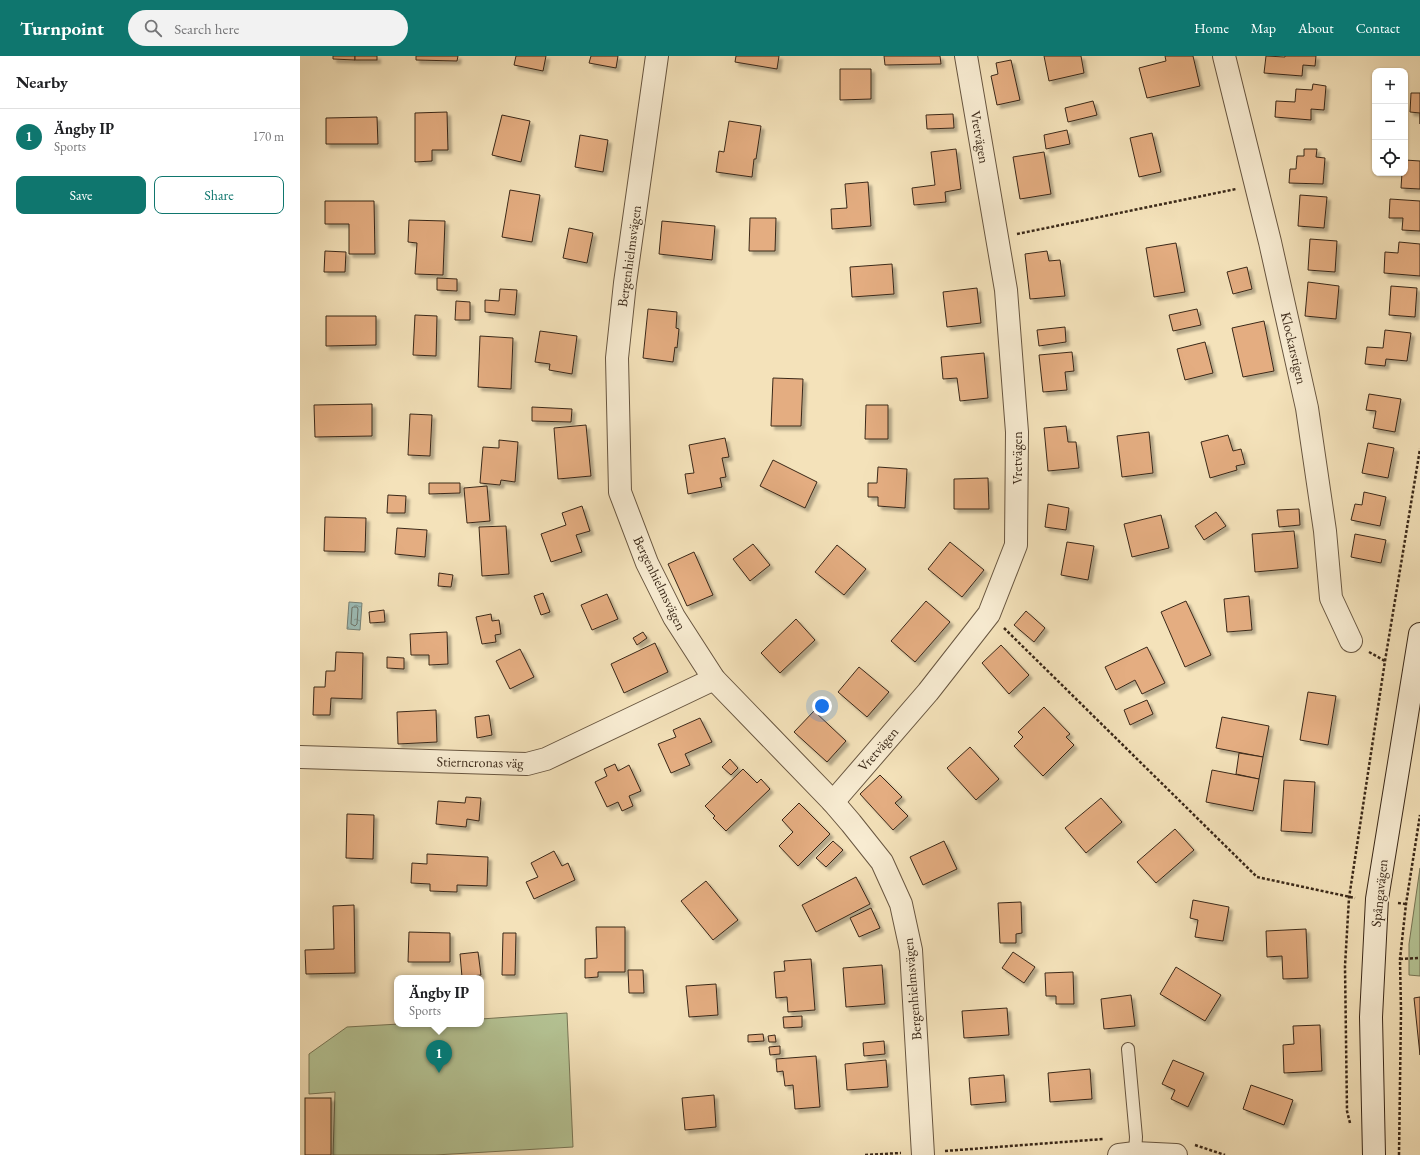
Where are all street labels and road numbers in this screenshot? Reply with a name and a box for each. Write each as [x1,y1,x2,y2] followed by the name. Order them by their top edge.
[967,109,994,165] street label: Vretvägen
[613,203,645,308] street label: Bergenhielmsvägen
[1277,310,1311,386] street label: Klockarstigen
[1008,431,1026,485] street label: Vretvägen
[629,533,691,634] street label: Bergenhielmsvägen
[854,723,903,775] street label: Vretvägen
[436,752,524,772] street label: Stierncronas väg
[1366,857,1392,928] street label: Spångavägen
[899,936,925,1041] street label: Bergenhielmsvägen

